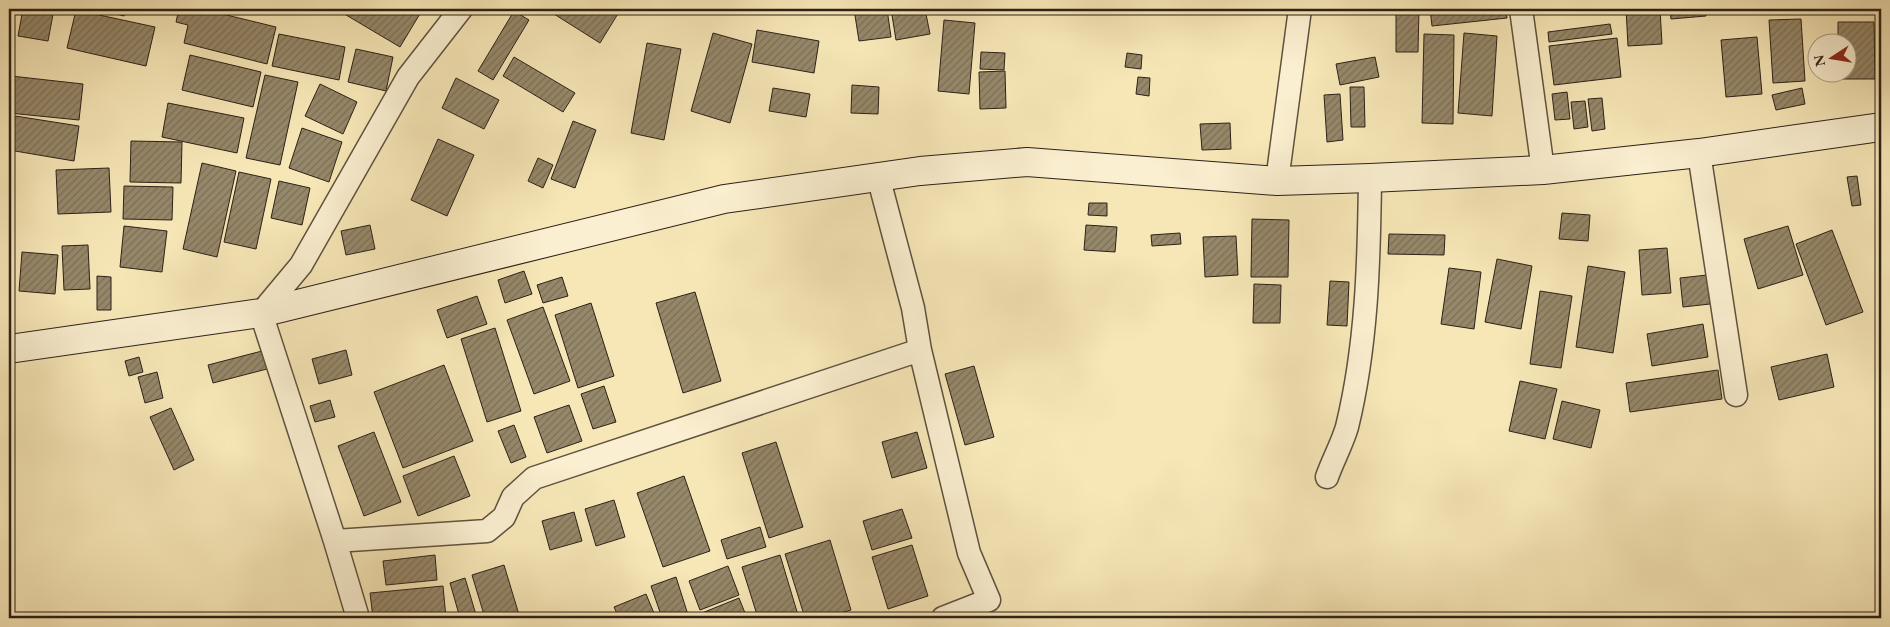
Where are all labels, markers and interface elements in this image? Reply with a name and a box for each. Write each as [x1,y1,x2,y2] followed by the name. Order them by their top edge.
[1808,32,1858,82] north arrow
[1809,53,1829,68] text: N

